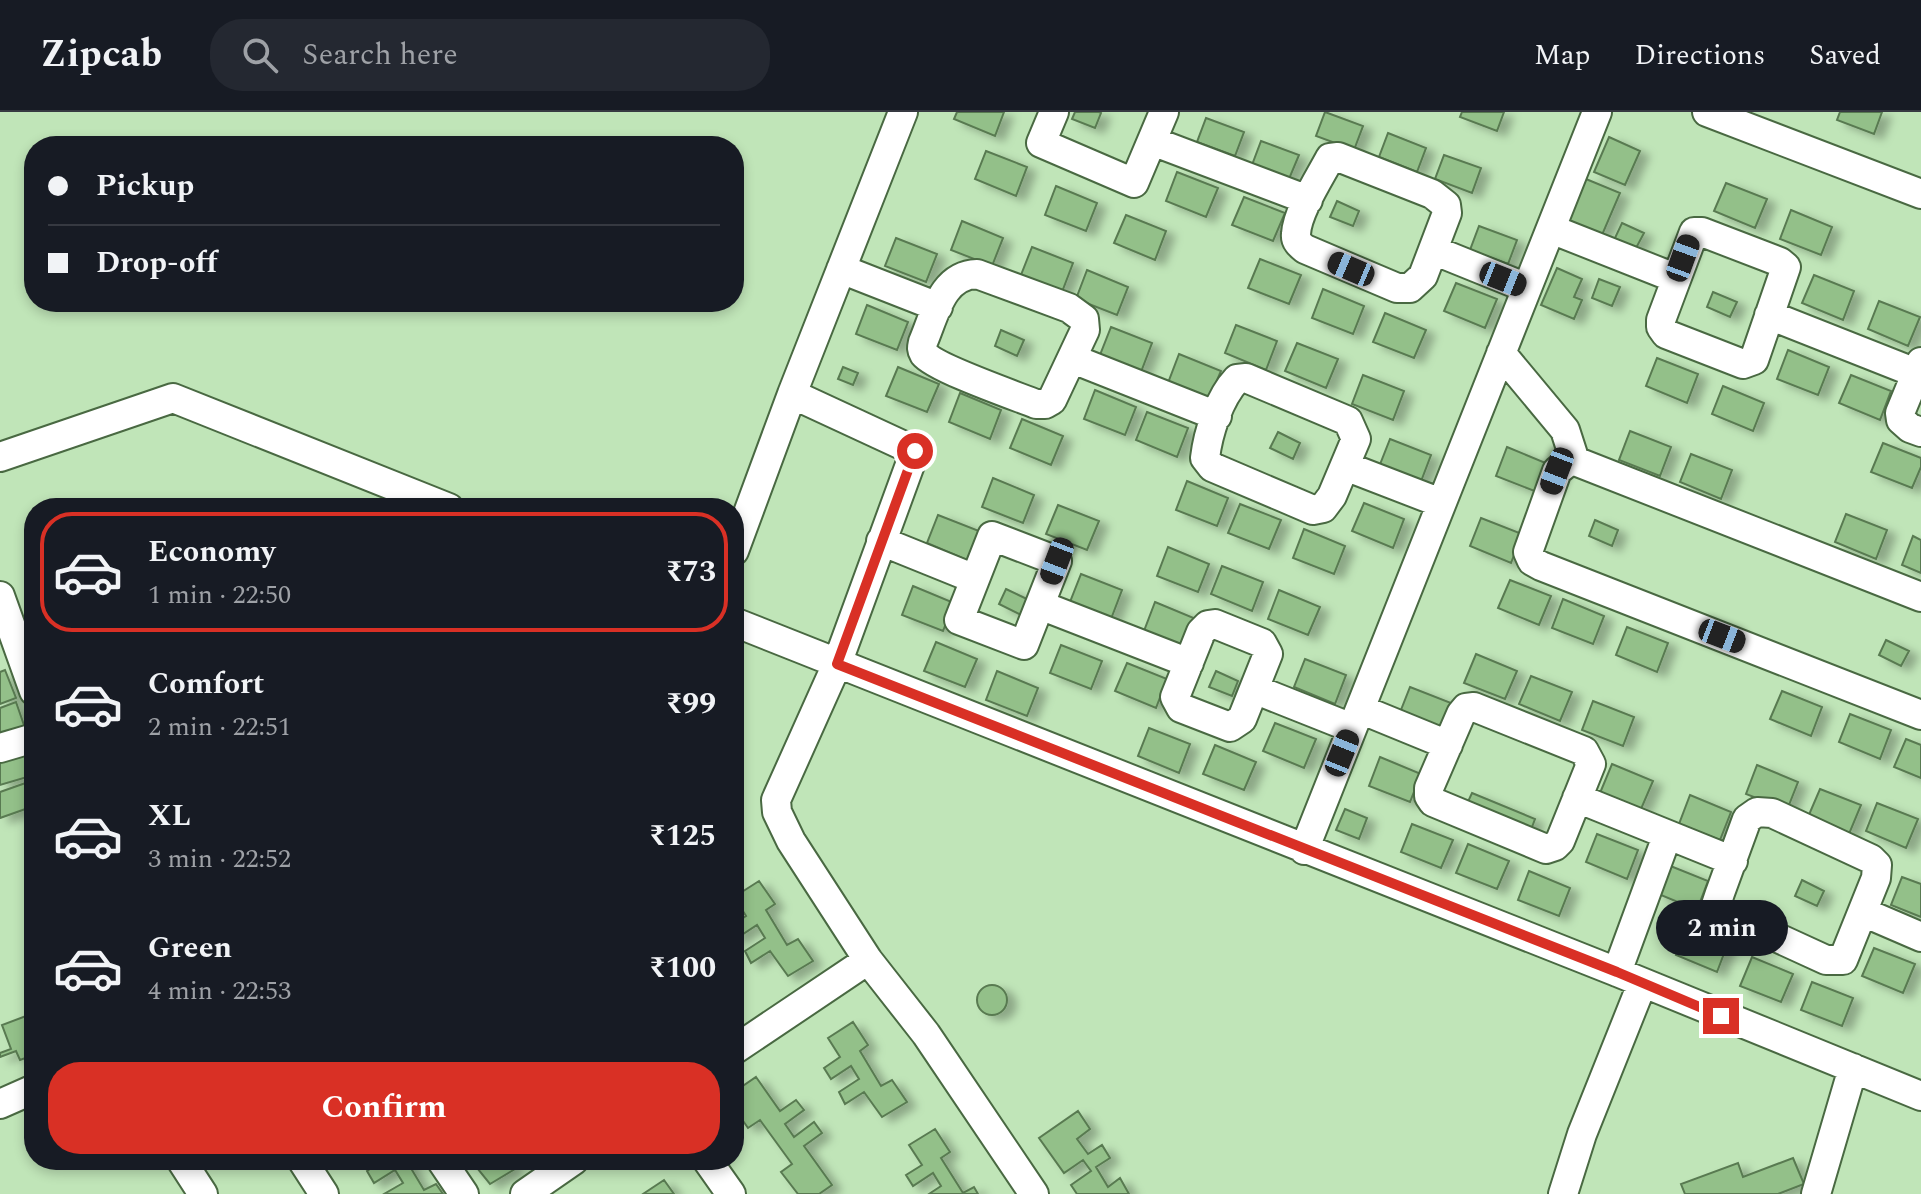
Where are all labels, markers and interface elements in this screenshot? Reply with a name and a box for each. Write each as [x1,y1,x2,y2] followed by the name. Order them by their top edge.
[210,19,770,91] search box
[40,26,162,84] text: Zipcab
[302,32,458,78] text: Search here
[238,33,282,77] icon: search
[1534,34,1591,77] text: Map
[1635,34,1765,77] text: Directions
[1809,34,1881,77] text: Saved
[96,163,194,209] text: Pickup
[1664,231,1702,285] car
[96,240,217,286] text: Drop-off
[1324,249,1378,289] car
[1476,259,1530,299] car
[897,433,933,469] route start
[1537,444,1577,498] car
[148,529,275,575] text: Economy
[1037,534,1077,588] car
[52,536,124,608] icon: car
[666,549,716,595] text: ₹73
[148,575,291,615] text: 1 min · 22:50
[1695,616,1749,656] car
[148,661,264,707] text: Comfort
[52,668,124,740] icon: car
[666,681,716,727] text: ₹99
[148,707,291,747] text: 2 min · 22:51
[1322,726,1362,780] car
[148,793,191,839] text: XL
[52,800,124,872] icon: car
[649,813,716,859] text: ₹125
[148,839,291,879] text: 3 min · 22:52
[1655,900,1787,956] callout: 2 min
[1687,908,1757,948] text: 2 min
[148,925,232,971] text: Green
[52,932,124,1004] icon: car
[649,945,716,991] text: ₹100
[148,971,291,1011] text: 4 min · 22:53
[1703,998,1739,1034] route end
[48,1062,720,1154] button: Confirm

